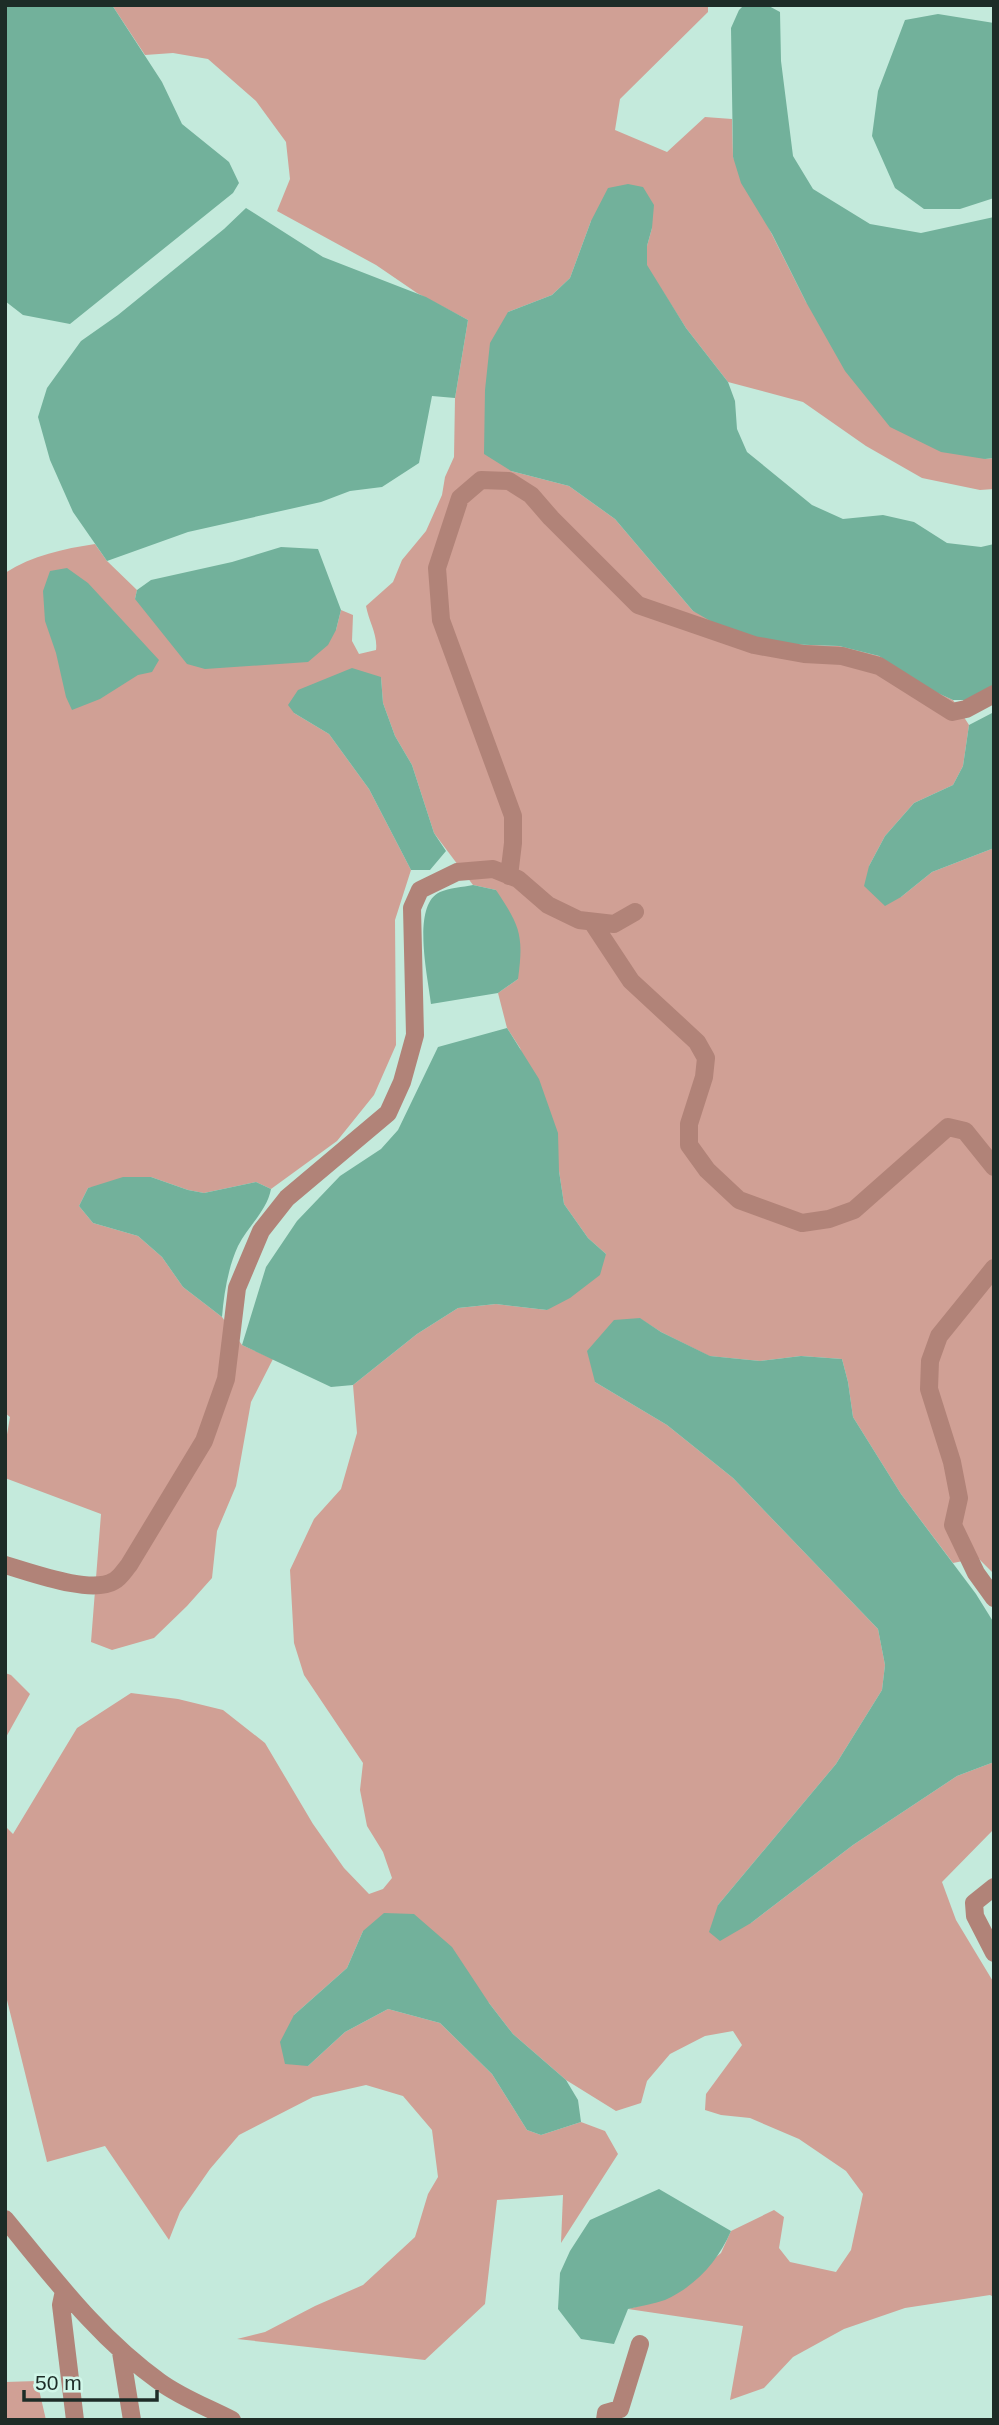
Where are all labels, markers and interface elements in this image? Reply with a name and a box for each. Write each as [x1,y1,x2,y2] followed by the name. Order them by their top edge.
[24,2358,158,2402] scale bar
[35,2371,82,2394] text: 50 m

